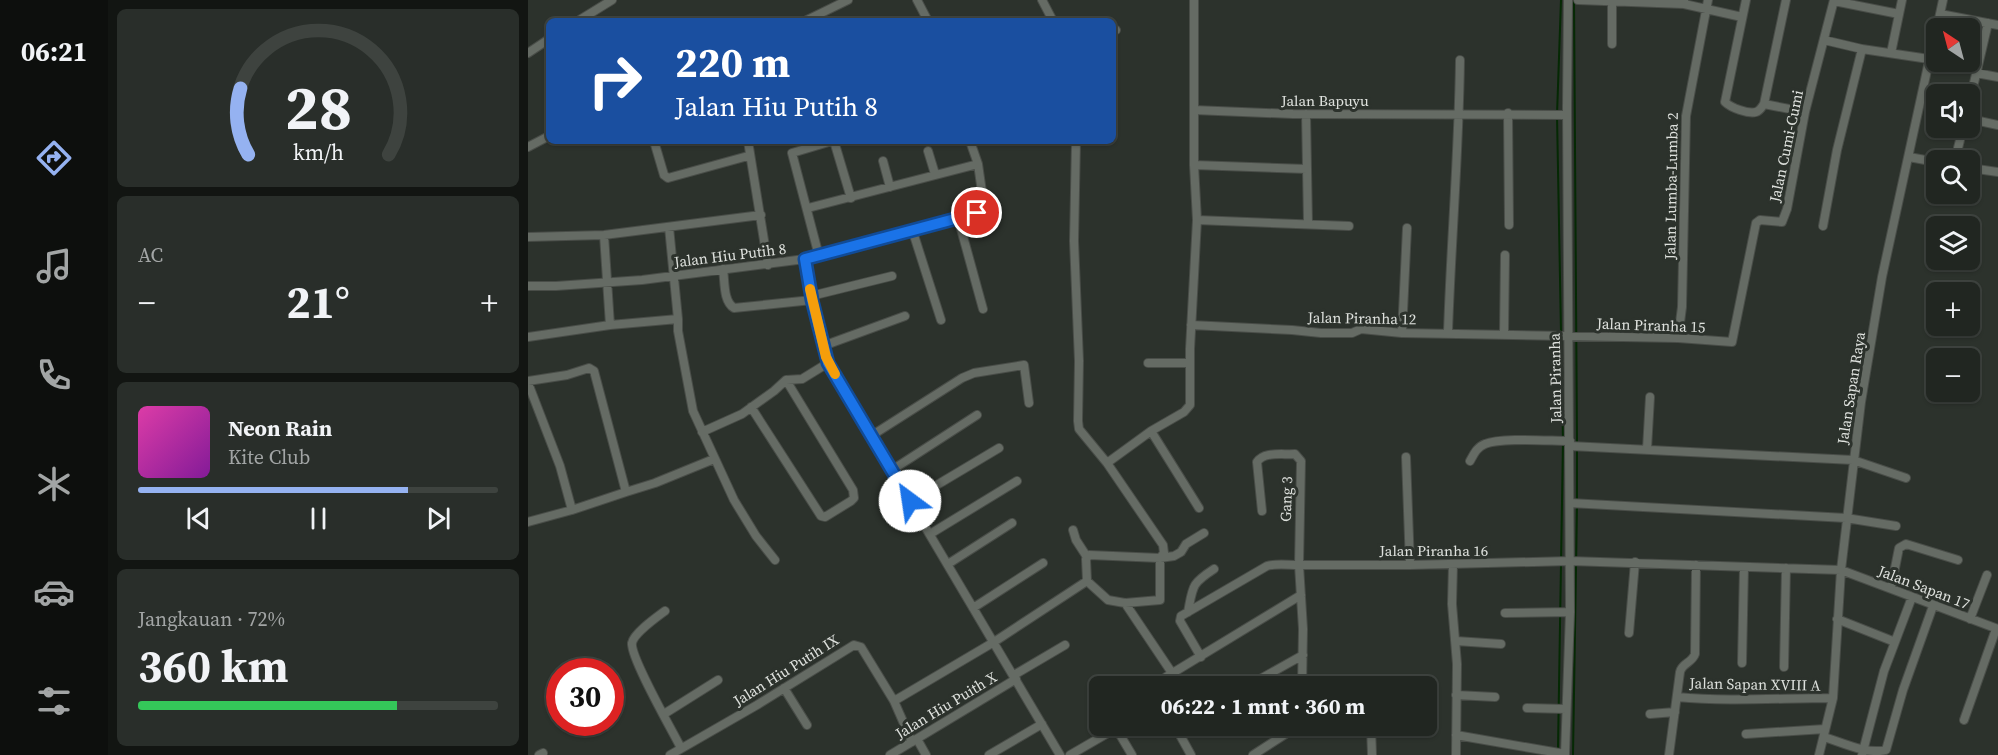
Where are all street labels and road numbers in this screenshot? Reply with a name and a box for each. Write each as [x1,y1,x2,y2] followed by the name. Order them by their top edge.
[1764,88,1808,205] street label: Jalan Cumi-Cumi
[1280,90,1369,111] street label: Jalan Bapuyu
[1659,112,1683,261] street label: Jalan Lumba-Lumba 2
[672,238,787,272] street label: Jalan Hiu Putih 8
[1306,307,1417,329] street label: Jalan Piranha 12
[1595,313,1706,337] street label: Jalan Piranha 15
[1832,330,1870,447] street label: Jalan Sapan Raya
[1544,332,1566,424] street label: Jalan Piranha
[1275,476,1297,522] street label: Gang 3
[1379,540,1488,561] street label: Jalan Piranha 16
[1874,560,1973,614] street label: Jalan Sapan 17
[728,629,843,711] street label: Jalan Hiu Putih IX
[890,666,1001,744] street label: Jalan Hiu Puith X
[1688,672,1821,696] street label: Jalan Sapan XVIII A

